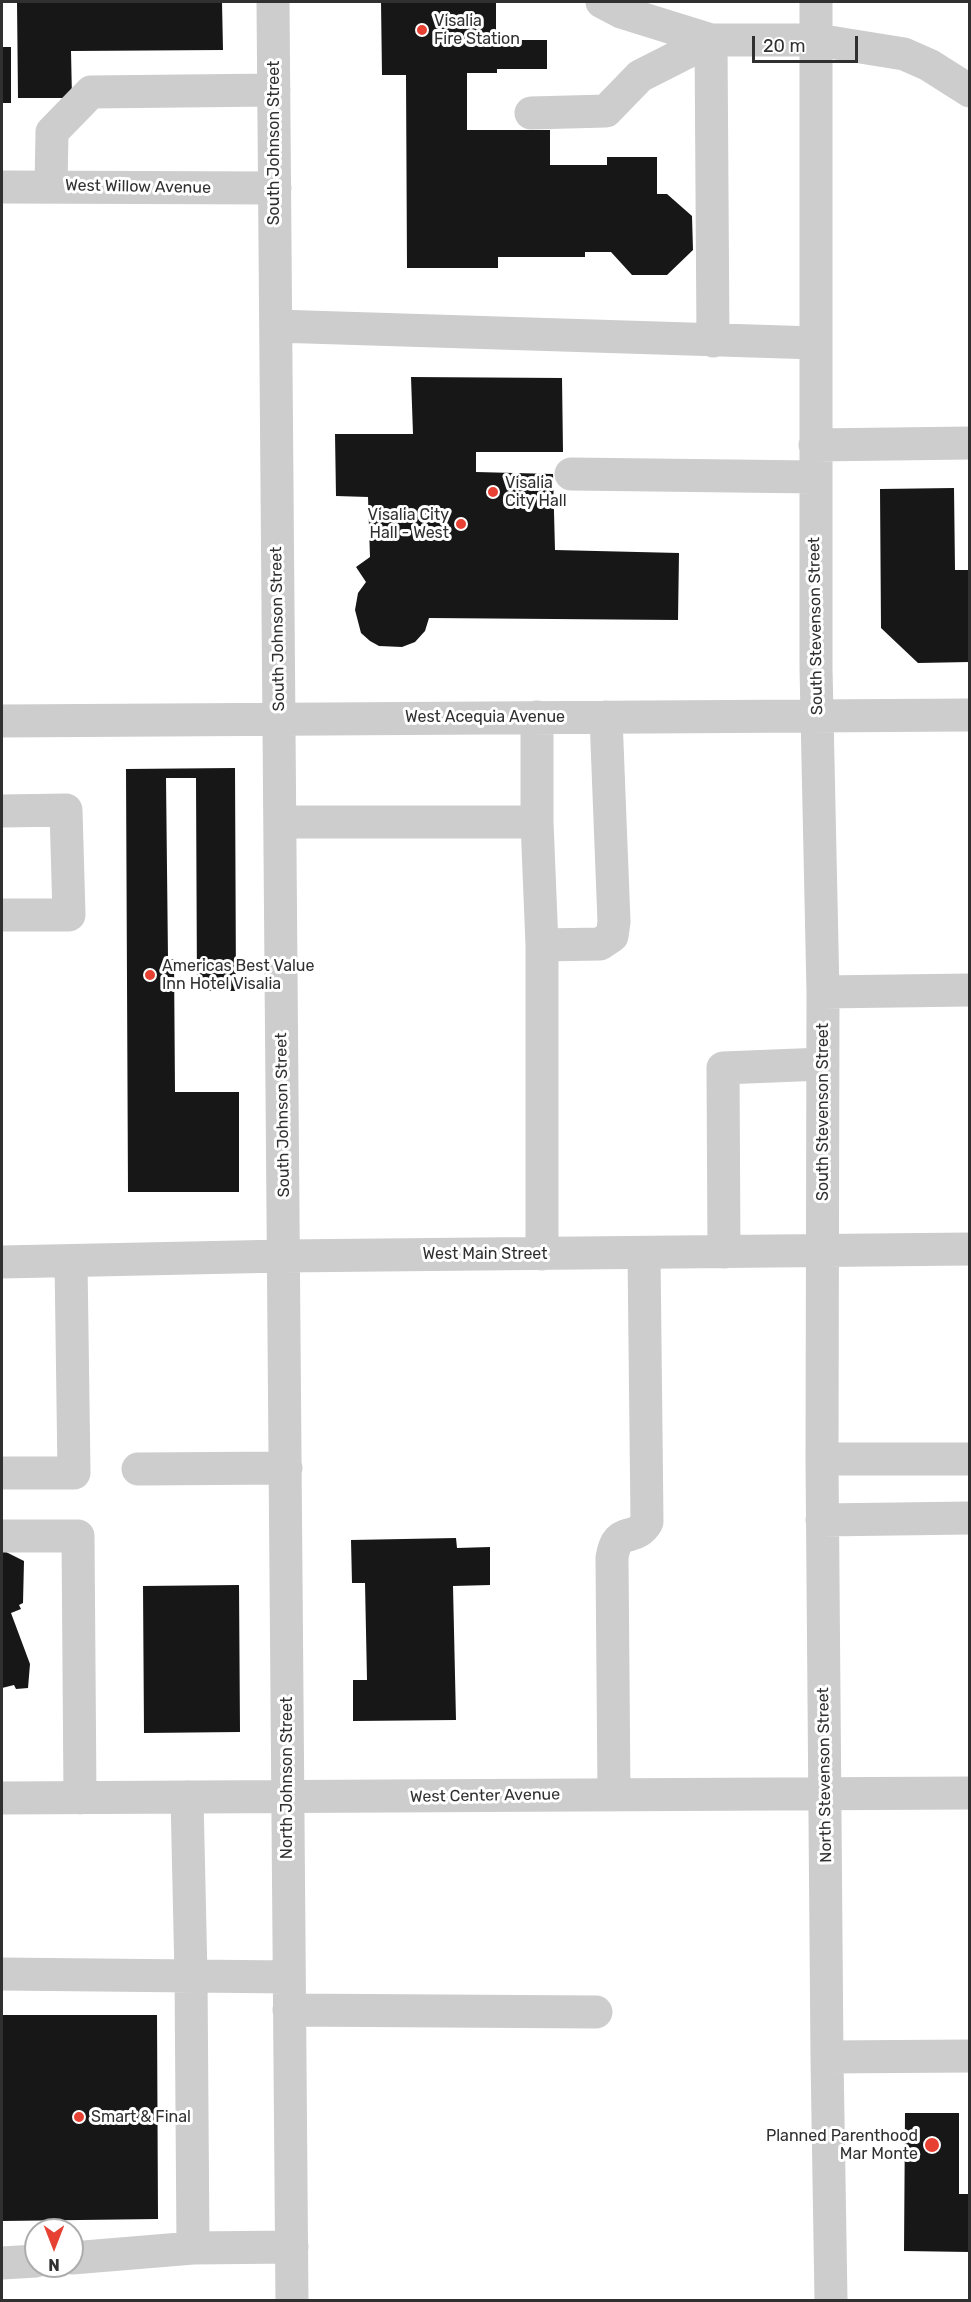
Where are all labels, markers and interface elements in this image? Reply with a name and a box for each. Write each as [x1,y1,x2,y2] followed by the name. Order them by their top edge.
[434,11,520,49] place label: Visalia Fire Station
[415,23,429,37] marker: Visalia Fire Station
[755,24,862,62] scale bar
[763,35,805,57] text: 20 m
[264,61,284,225] street label: South Johnson Street
[65,176,211,198] street label: West Willow Avenue
[505,473,567,511] place label: Visalia City Hall
[486,485,500,499] marker: Visalia City Hall
[368,505,449,543] place label: Visalia City Hall - West
[454,517,468,531] marker: Visalia City Hall - West
[805,537,827,715] street label: South Stevenson Street
[267,547,289,711] street label: South Johnson Street
[405,707,565,727] street label: West Acequia Avenue
[162,956,314,994] place label: Americas Best Value Inn Hotel Visalia
[143,968,157,982] marker: Americas Best Value Inn Hotel Visalia
[813,1023,833,1201] street label: South Stevenson Street
[272,1033,294,1197] street label: South Johnson Street
[422,1244,548,1264] street label: West Main Street
[814,1687,836,1863] street label: North Stevenson Street
[277,1697,297,1859] street label: North Johnson Street
[410,1785,560,1807] street label: West Center Avenue
[91,2107,191,2127] place label: Smart & Final
[72,2110,86,2124] marker: Smart & Final
[766,2126,918,2164] place label: Planned Parenthood Mar Monte
[923,2136,941,2154] marker: Planned Parenthood Mar Monte
[24,2218,84,2278] north arrow
[48,2255,60,2274] text: N

